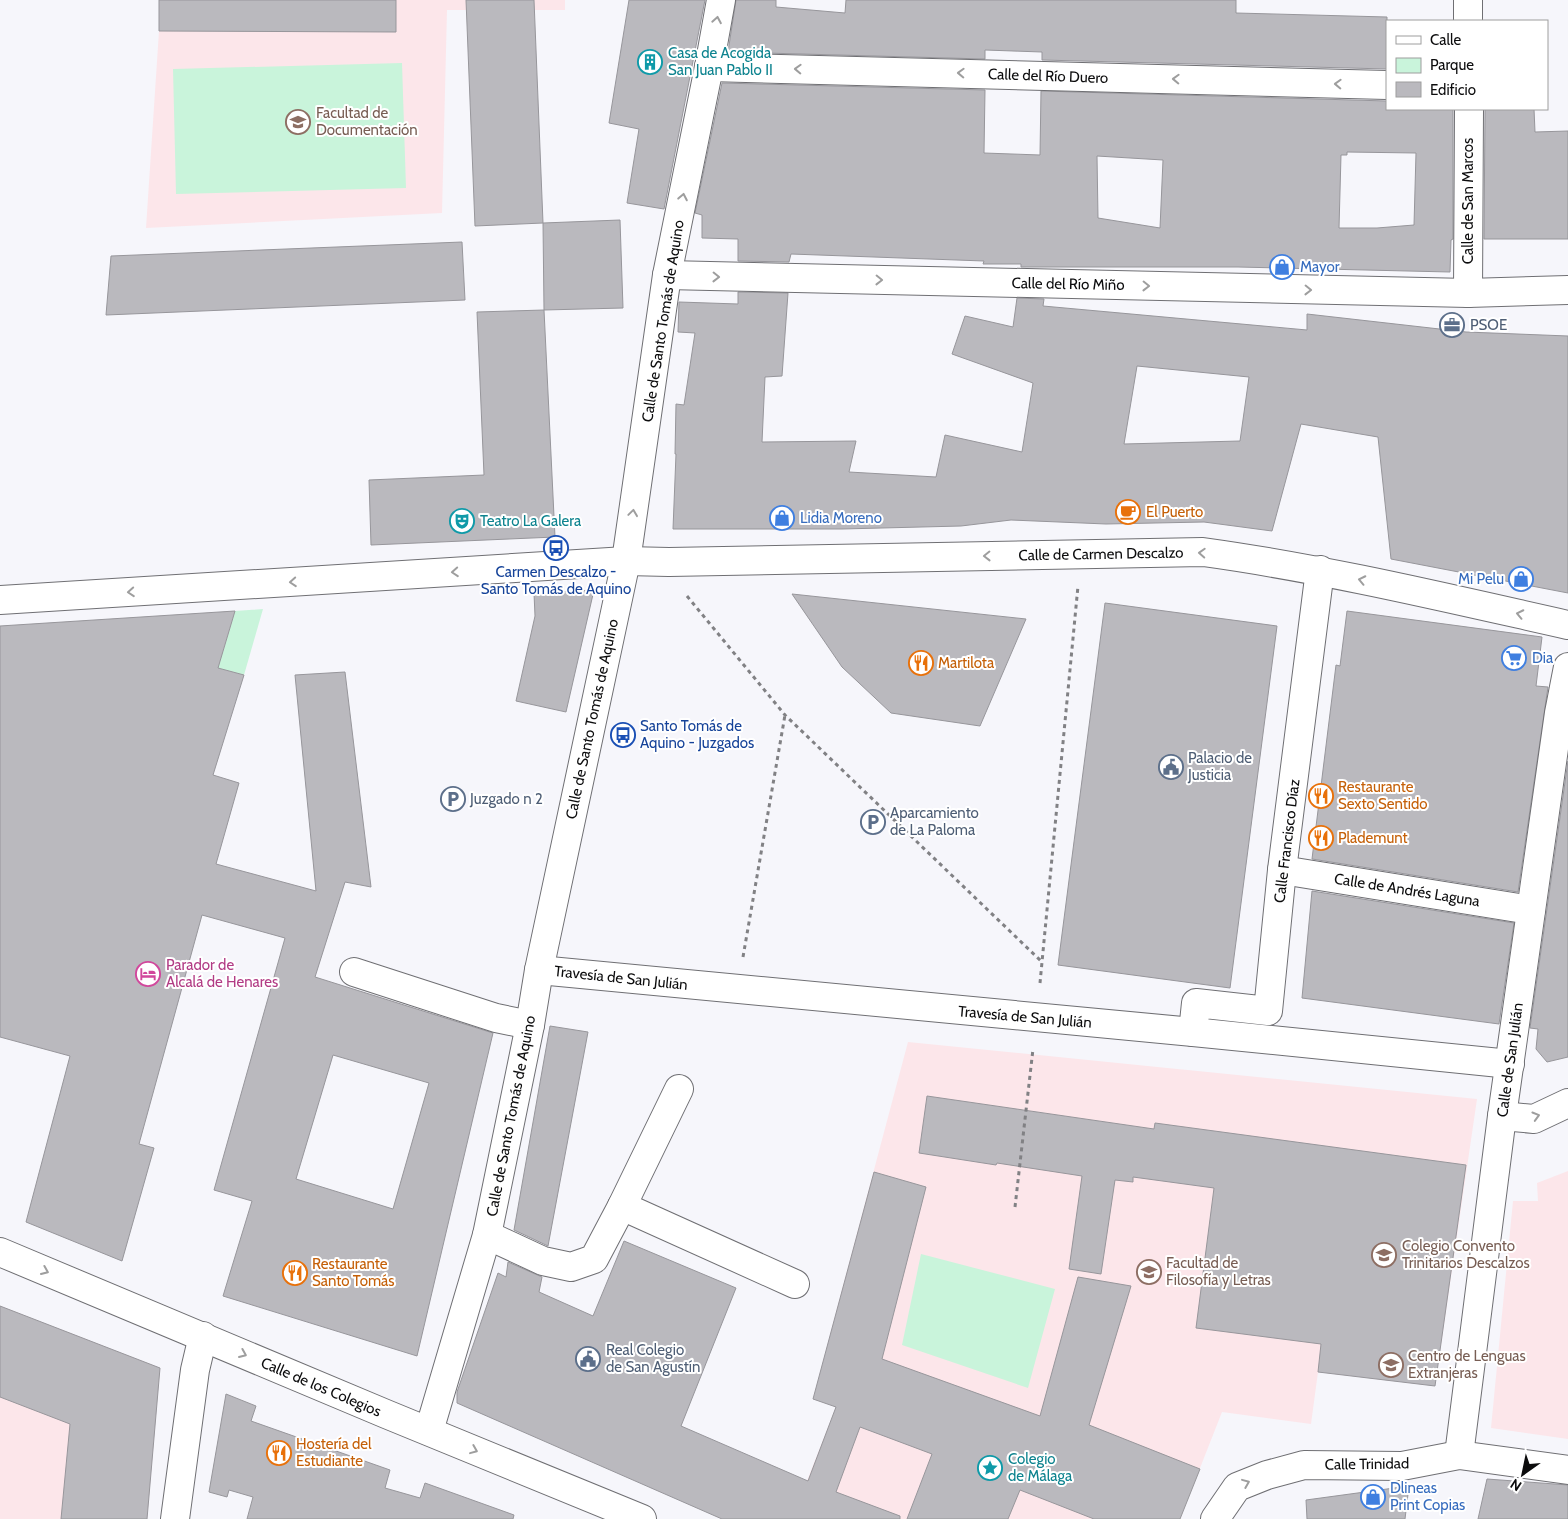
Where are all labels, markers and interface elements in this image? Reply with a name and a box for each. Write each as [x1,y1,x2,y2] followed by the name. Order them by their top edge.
[712,16,722,25] one-way arrow
[1386,20,1548,110] legend
[1430,31,1461,49] text: Calle
[668,44,773,79] place label: Casa de Acogida San Juan Pablo II
[637,49,663,75] building icon: Casa de Acogida San Juan Pablo II
[1430,56,1474,74] text: Parque
[794,64,802,74] one-way arrow
[988,65,1108,87] street label: Calle del Río Duero
[956,68,964,79] one-way arrow
[1171,74,1179,85] one-way arrow
[1334,78,1342,89] one-way arrow
[1430,81,1476,99] text: Edificio
[316,104,418,139] place label: Facultad de Documentación
[285,109,311,135] school or university icon: Facultad de Documentación
[1459,138,1477,264] street label: Calle de San Marcos
[677,193,688,201] one-way arrow
[638,219,688,423] street label: Calle de Santo Tomás de Aquino
[1269,254,1295,280] shop icon: Mayor
[1300,258,1340,276] place label: Mayor
[712,272,720,282] one-way arrow
[1011,274,1125,294] street label: Calle del Río Miño
[875,275,883,285] one-way arrow
[1142,281,1150,291] one-way arrow
[1305,284,1313,295] one-way arrow
[1439,312,1465,338] office icon: PSOE
[1470,316,1507,334] place label: PSOE
[1115,499,1141,525] cafe icon: El Puerto
[1146,503,1203,521] place label: El Puerto
[769,505,795,531] shop icon: Lidia Moreno
[449,508,475,534] theatre icon: Teatro La Galera
[627,509,638,517] one-way arrow
[800,509,882,527] place label: Lidia Moreno
[480,512,582,530] place label: Teatro La Galera
[543,535,569,561] bus stop icon: Carmen Descalzo - Santo Tomás de Aquino
[1018,544,1184,564] street label: Calle de Carmen Descalzo
[1197,548,1205,558] one-way arrow
[982,550,990,561] one-way arrow
[481,563,631,598] place label: Carmen Descalzo - Santo Tomás de Aquino
[451,566,459,577] one-way arrow
[1508,566,1534,592] shop icon: Mi Pelu
[1458,570,1504,588] place label: Mi Pelu
[1357,575,1366,585] one-way arrow
[289,577,297,588] one-way arrow
[127,587,135,598] one-way arrow
[1516,610,1525,620] one-way arrow
[562,617,622,821] street label: Calle de Santo Tomás de Aquino
[1501,645,1527,671] supermarket icon: Dia
[1532,649,1554,667] place label: Dia
[908,650,934,676] restaurant icon: Martilota
[938,654,995,672] place label: Martilota
[640,717,754,752] place label: Santo Tomás de Aquino - Juzgados
[610,722,636,748] bus stop icon: Santo Tomás de Aquino - Juzgados
[1187,749,1252,784] place label: Palacio de Justicia
[1158,754,1184,780] public building icon: Palacio de Justicia
[1270,778,1304,904] street label: Calle Francisco Díaz
[1338,778,1428,813] place label: Restaurante Sexto Sentido
[1308,783,1334,809] restaurant icon: Restaurante Sexto Sentido
[440,786,466,812] parking icon: Juzgado n 2
[469,790,543,808] place label: Juzgado n 2
[890,804,979,839] place label: Aparcamiento de La Paloma
[860,809,886,835] parking icon: Aparcamiento de La Paloma
[1308,825,1334,851] restaurant icon: Plademunt
[1338,829,1408,847] place label: Plademunt
[1333,870,1482,911] street label: Calle de Andrés Laguna
[166,956,278,991] place label: Parador de Alcalá de Henares
[135,961,161,987] hotel icon: Parador de Alcalá de Henares
[553,962,689,994] street label: Travesía de San Julián
[957,1002,1093,1032] street label: Travesía de San Julián
[1493,1002,1527,1118] street label: Calle de San Julián
[483,1014,539,1218] street label: Calle de Santo Tomás de Aquino
[1532,1111,1541,1122] one-way arrow
[1402,1237,1530,1272] place label: Colegio Convento Trinitarios Descalzos
[1371,1242,1397,1268] school or university icon: Colegio Convento Trinitarios Descalzos
[1166,1254,1271,1289] place label: Facultad de Filosofía y Letras
[312,1255,394,1290] place label: Restaurante Santo Tomás
[1136,1259,1162,1285] school or university icon: Facultad de Filosofía y Letras
[282,1260,308,1286] restaurant icon: Restaurante Santo Tomás
[40,1264,49,1275] one-way arrow
[606,1341,700,1376] place label: Real Colegio de San Agustín
[575,1346,601,1372] public building icon: Real Colegio de San Agustín
[238,1347,247,1358] one-way arrow
[1408,1347,1526,1382] place label: Centro de Lenguas Extranjeras
[1378,1352,1404,1378] school or university icon: Centro de Lenguas Extranjeras
[258,1354,384,1420] street label: Calle de los Colegios
[296,1435,372,1470] place label: Hostería del Estudiante
[266,1440,292,1466] restaurant icon: Hostería del Estudiante
[469,1444,478,1454] one-way arrow
[1498,1449,1548,1499] north arrow
[1008,1450,1073,1485] place label: Colegio de Málaga
[1325,1454,1409,1474] street label: Calle Trinidad
[977,1455,1003,1481] place icon: Colegio de Málaga
[1507,1475,1525,1495] text: N
[1241,1479,1250,1490] one-way arrow
[1390,1479,1465,1514] place label: Dlineas Print Copias
[1360,1484,1386,1510] shop icon: Dlineas Print Copias

